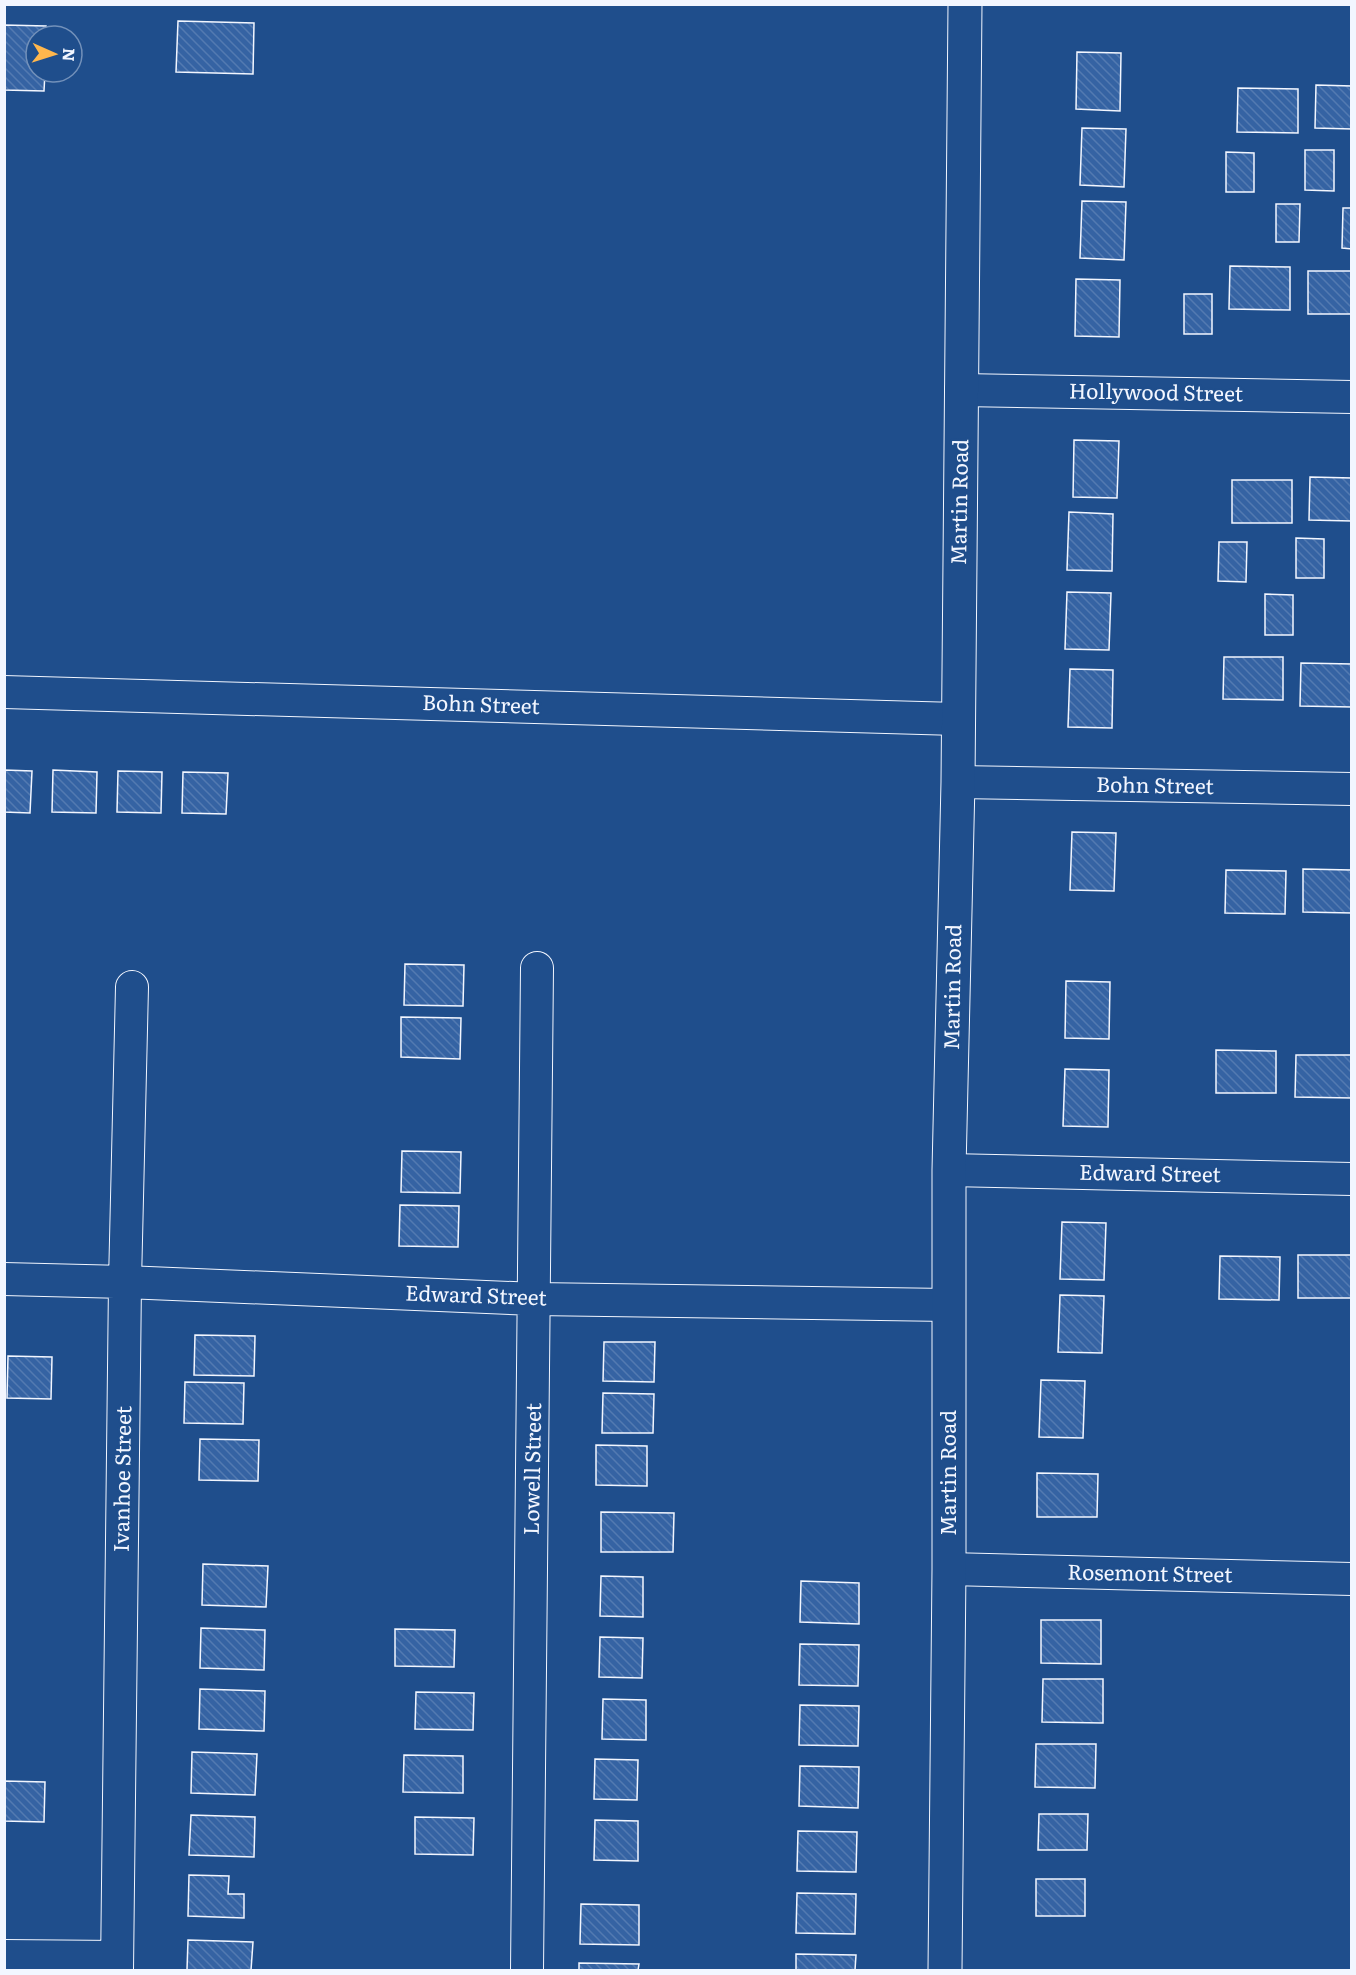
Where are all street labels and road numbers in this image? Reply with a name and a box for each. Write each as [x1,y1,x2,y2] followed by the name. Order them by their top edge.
[1069,373,1244,408] street label: Hollywood Street
[941,438,974,565] street label: Martin Road
[422,685,541,720] street label: Bohn Street
[1096,767,1215,800] street label: Bohn Street
[934,923,967,1050] street label: Martin Road
[1079,1155,1222,1188] street label: Edward Street
[405,1276,548,1311] street label: Edward Street
[514,1402,547,1535] street label: Lowell Street
[104,1405,137,1552] street label: Ivanhoe Street
[931,1410,962,1536] street label: Martin Road
[1067,1555,1233,1588] street label: Rosemont Street

